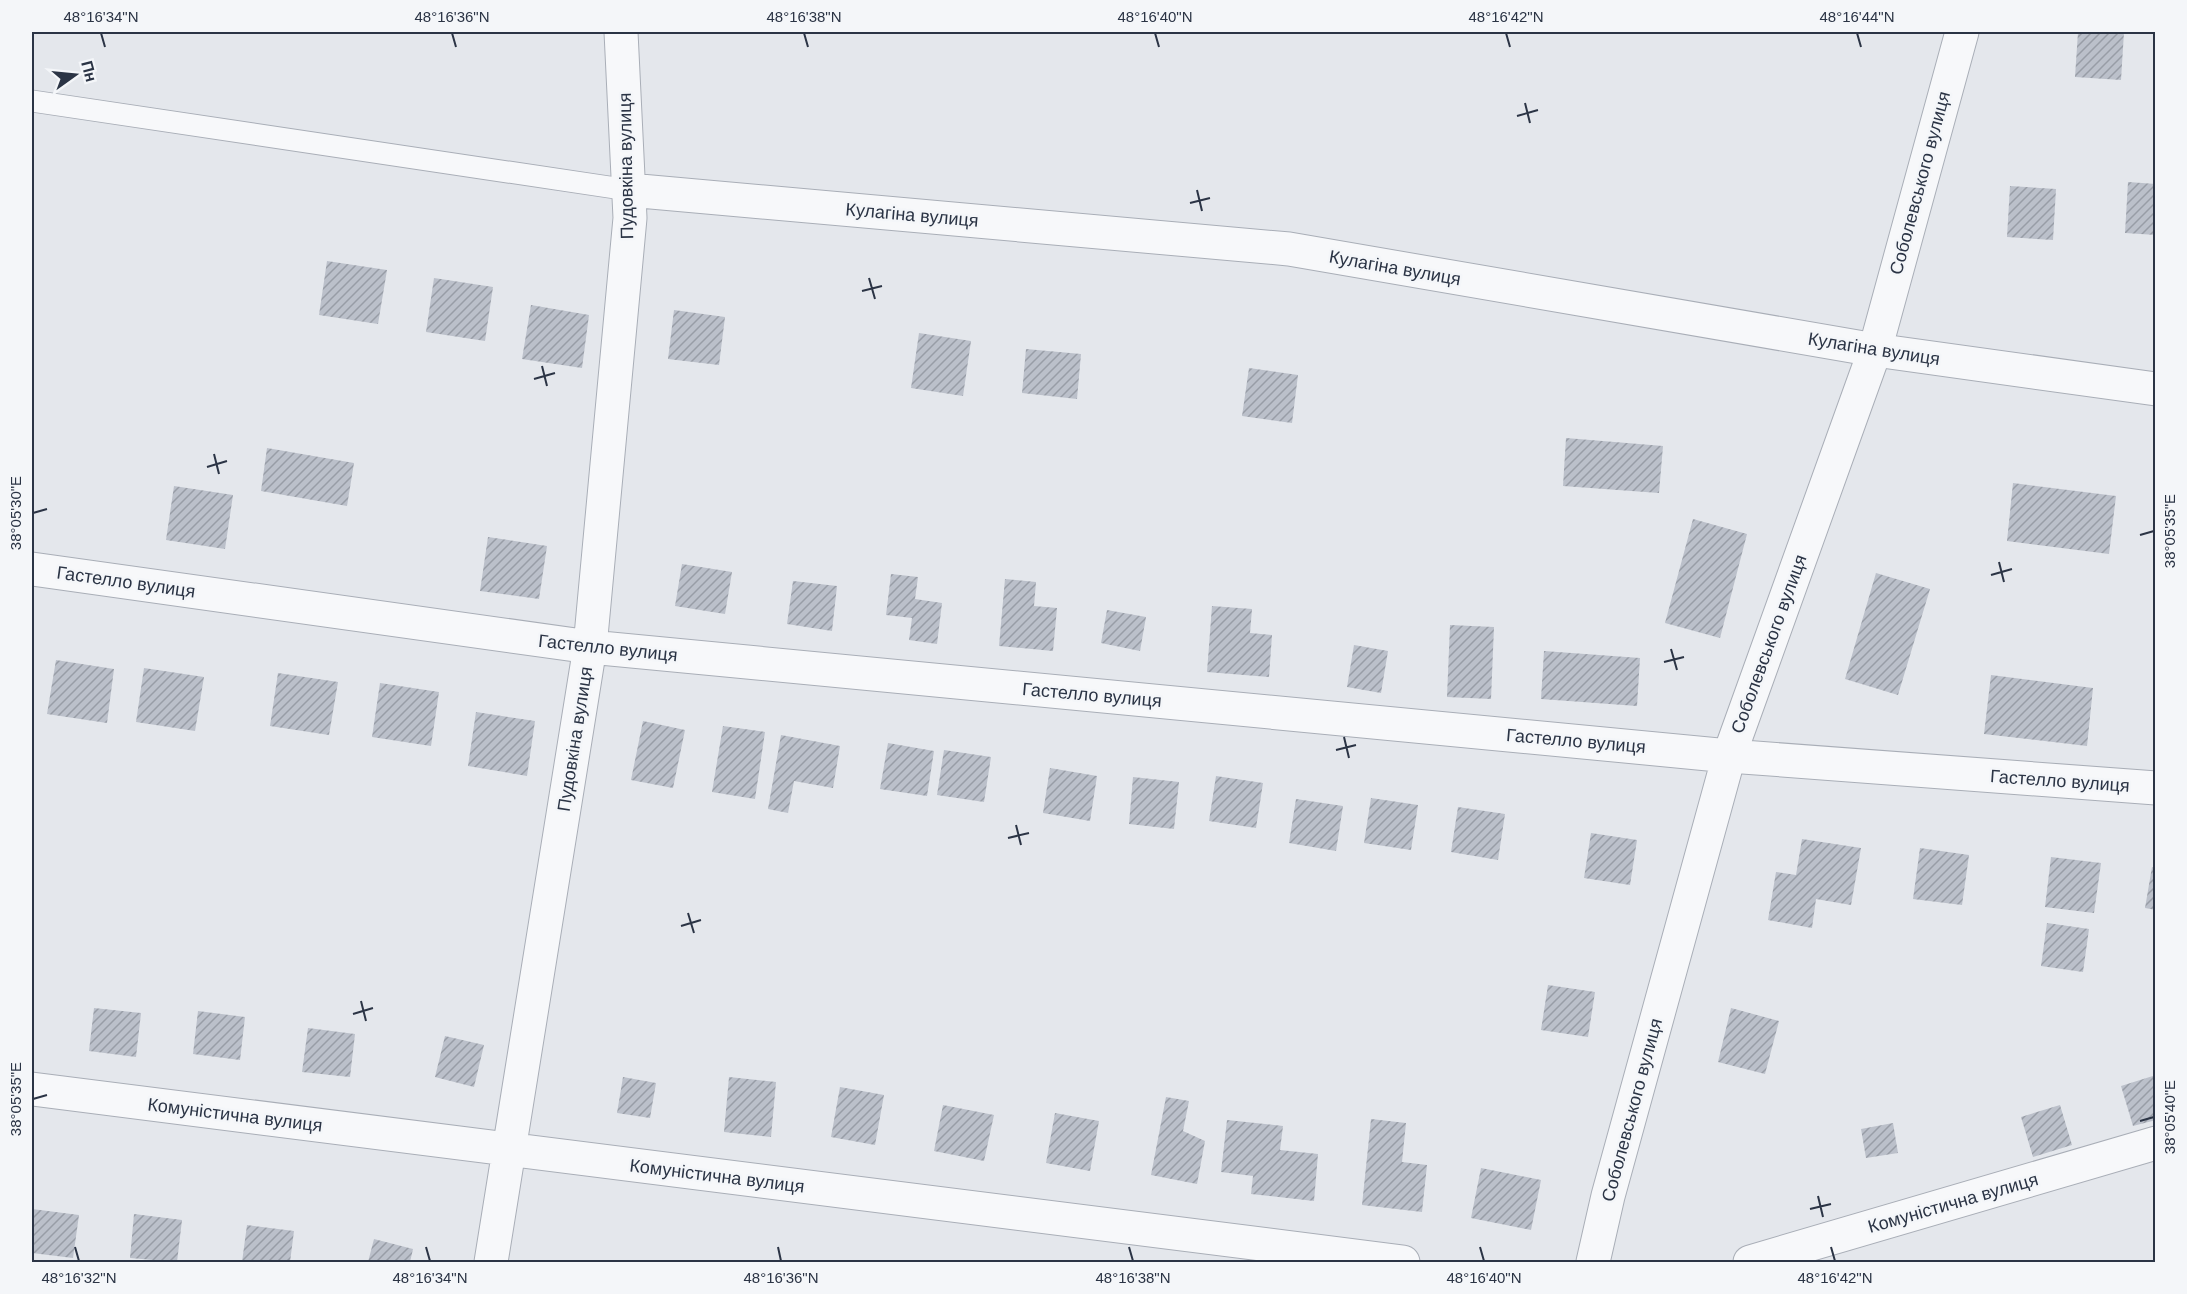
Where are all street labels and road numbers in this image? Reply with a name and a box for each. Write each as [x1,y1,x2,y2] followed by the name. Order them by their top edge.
[1886,89,1954,277] street label: Соболевського вулиця
[615,93,637,239] street label: Пудовкіна вулиця
[845,199,979,231] street label: Кулагіна вулиця
[1328,247,1462,289] street label: Кулагіна вулиця
[1806,329,1942,369] street label: Кулагіна вулиця
[1727,552,1811,736] street label: Соболевського вулиця
[55,562,197,602] street label: Гастелло вулиця
[537,631,679,665] street label: Гастелло вулиця
[554,665,596,813] street label: Пудовкіна вулиця
[1021,679,1163,711] street label: Гастелло вулиця
[1505,725,1647,757] street label: Гастелло вулиця
[1990,766,2130,796] street label: Гастелло вулиця
[1598,1016,1666,1204] street label: Соболевського вулиця
[146,1094,324,1136] street label: Комуністична вулиця
[628,1155,806,1197] street label: Комуністична вулиця
[1866,1169,2040,1237] street label: Комуністична вулиця

